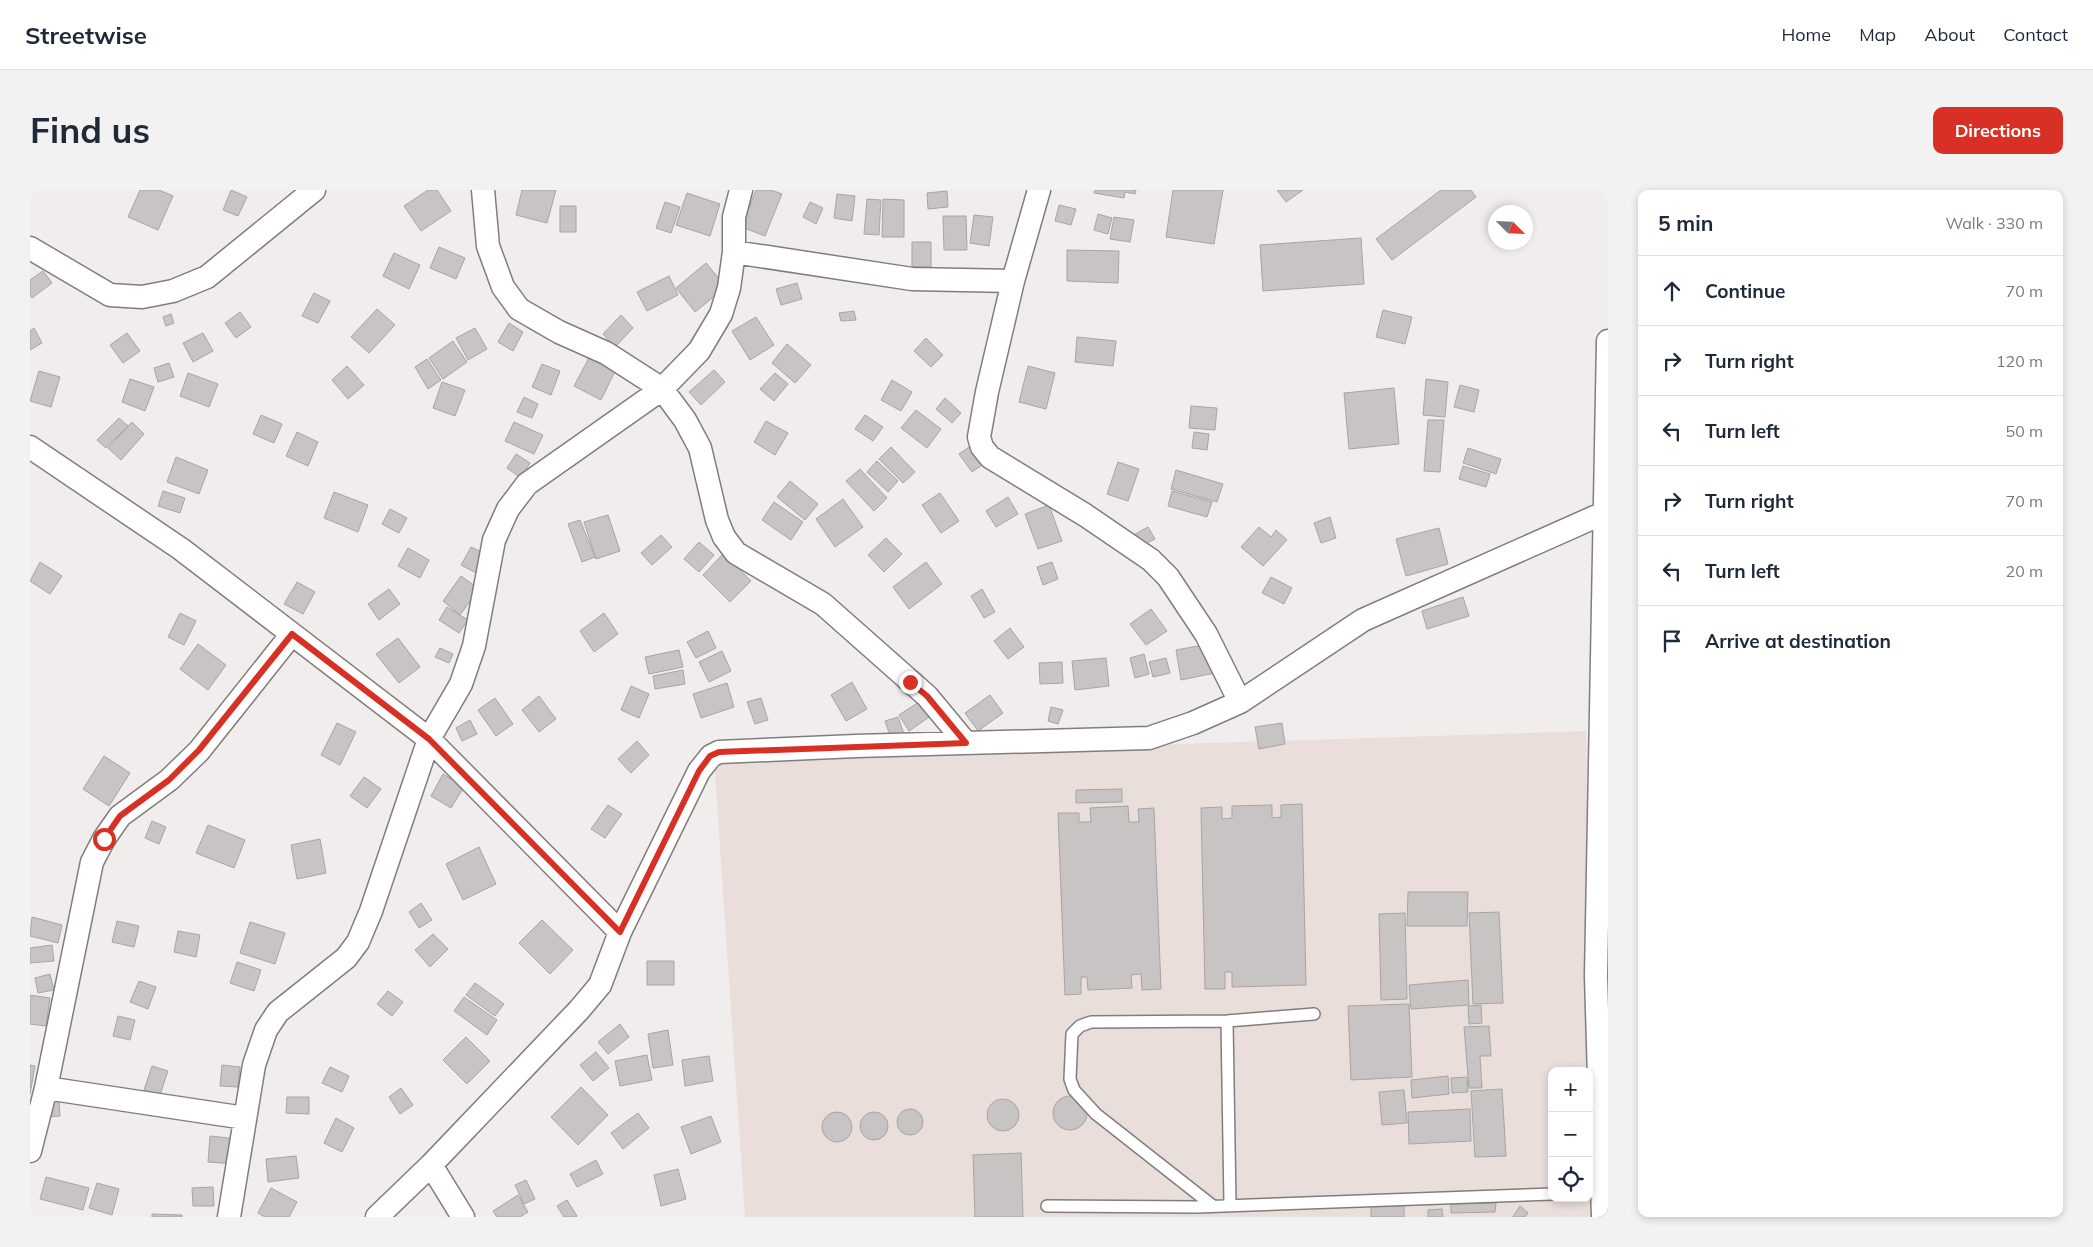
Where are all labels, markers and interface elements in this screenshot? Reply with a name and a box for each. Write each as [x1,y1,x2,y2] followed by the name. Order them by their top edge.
[25,20,147,50] text: Streetwise
[1781,23,1831,46] text: Home
[1859,23,1896,46] text: Map
[1924,23,1975,46] text: About
[2003,23,2068,46] text: Contact
[1933,107,2063,154] button: Directions
[30,108,150,152] text: Find us
[1488,205,1533,250] north arrow
[1658,210,1713,236] text: 5 min
[1945,213,2043,233] text: Walk · 330 m
[1658,277,1686,305] icon: ahead
[1705,279,1785,303] text: Continue
[2006,281,2043,301] text: 70 m
[1658,347,1686,375] icon: right
[1705,349,1794,373] text: Turn right
[1996,351,2043,371] text: 120 m
[1658,417,1686,445] icon: left
[1705,419,1780,443] text: Turn left
[2006,421,2043,441] text: 50 m
[1658,487,1686,515] icon: right
[1705,489,1794,513] text: Turn right
[2006,491,2043,511] text: 70 m
[1658,557,1686,585] icon: left
[1705,559,1780,583] text: Turn left
[2006,561,2043,581] text: 20 m
[1658,627,1686,655] icon: arrive
[1705,629,1891,653] text: Arrive at destination
[899,671,922,694] route end
[93,828,116,851] route start
[1548,1067,1593,1202] map controls
[1548,1067,1593,1112] button: +
[1548,1112,1593,1157] button: −
[1548,1157,1593,1202] button: locate

